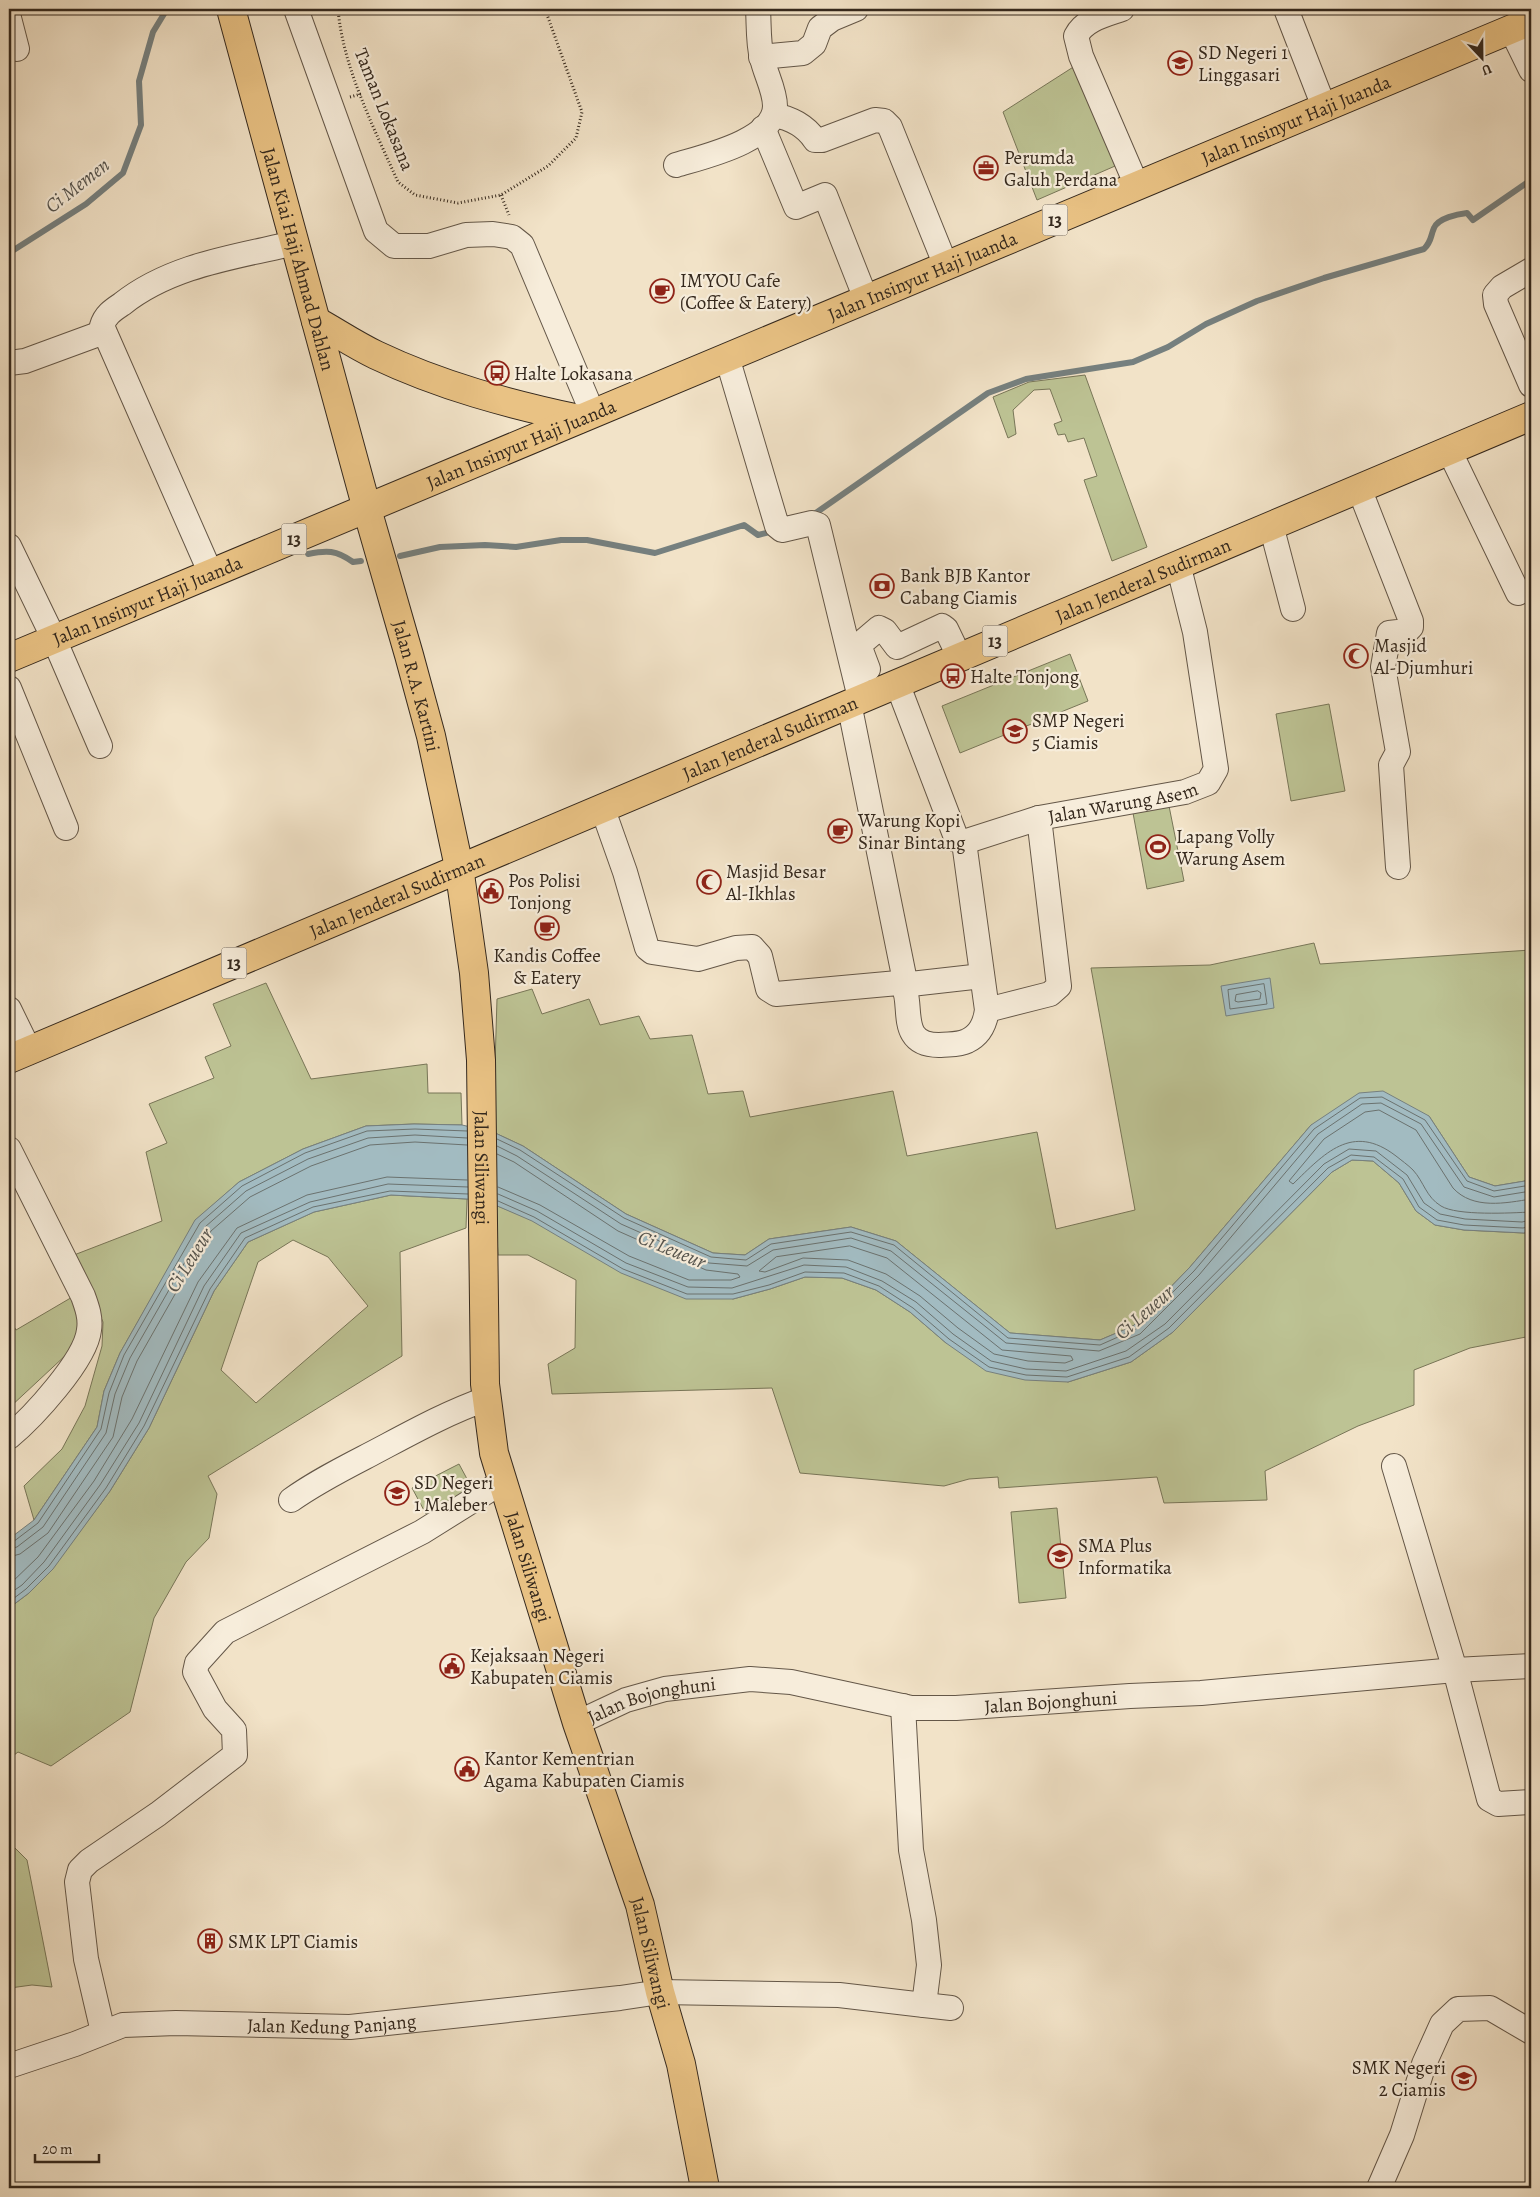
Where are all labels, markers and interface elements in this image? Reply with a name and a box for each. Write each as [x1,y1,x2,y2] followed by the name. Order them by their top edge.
[1458,32,1508,82] north arrow
[1198,40,1288,88] place label: SD Negeri 1 Linggasari
[348,44,421,175] street label: Taman Lokasana
[1167,50,1193,76] school or university icon: SD Negeri 1 Linggasari
[1479,59,1495,80] text: U
[1198,69,1395,172] street label: Jalan Insinyur Haji Juanda
[255,145,341,374] street label: Jalan Kiai Haji Ahmad Dahlan
[1004,145,1118,193] place label: Perumda Galuh Perdana
[39,152,115,219] water label: Ci Memen
[973,155,999,181] office icon: Perumda Galuh Perdana
[1042,204,1068,236] road number: 13
[824,225,1021,328] street label: Jalan Insinyur Haji Juanda
[680,268,811,316] place label: IM'YOU Cafe (Coffee & Eatery)
[649,278,675,304] cafe icon: IM'YOU Cafe (Coffee & Eatery)
[484,360,510,386] bus stop icon: Halte Lokasana
[514,361,633,387] place label: Halte Lokasana
[423,393,620,496] street label: Jalan Insinyur Haji Juanda
[282,524,306,554] road number: 13
[1052,532,1235,629] street label: Jalan Jenderal Sudirman
[49,550,247,652] street label: Jalan Insinyur Haji Juanda
[900,563,1030,611] place label: Bank BJB Kantor Cabang Ciamis
[869,573,895,599] bank icon: Bank BJB Kantor Cabang Ciamis
[386,617,446,754] street label: Jalan R.A. Kartini
[982,626,1008,656] road number: 13
[1373,633,1473,681] place label: Masjid Al-Djumhuri
[1343,643,1369,669] mosque icon: Masjid Al-Djumhuri
[940,663,966,689] bus stop icon: Halte Tonjong
[970,664,1080,690] place label: Halte Tonjong
[679,690,862,787] street label: Jalan Jenderal Sudirman
[1032,708,1125,756] place label: SMP Negeri 5 Ciamis
[1002,718,1028,744] school or university icon: SMP Negeri 5 Ciamis
[1046,776,1202,830] street label: Jalan Warung Asem
[857,808,966,856] place label: Warung Kopi Sinar Bintang
[827,818,853,844] cafe icon: Warung Kopi Sinar Bintang
[1175,824,1286,872] place label: Lapang Volly Warung Asem
[1145,834,1171,860] sports icon: Lapang Volly Warung Asem
[306,848,489,945] street label: Jalan Jenderal Sudirman
[725,859,826,907] place label: Masjid Besar Al-Ikhlas
[508,868,581,916] place label: Pos Polisi Tonjong
[696,869,722,895] mosque icon: Masjid Besar Al-Ikhlas
[478,878,504,904] public building icon: Pos Polisi Tonjong
[534,915,560,941] cafe icon: Kandis Coffee & Eatery
[493,943,601,991] place label: Kandis Coffee & Eatery
[222,948,246,978] road number: 13
[468,1110,495,1225] street label: Jalan Siliwangi
[159,1222,220,1297] water label: Ci Leueur
[634,1224,711,1276] water label: Ci Leueur
[1109,1278,1181,1346] water label: Ci Leueur
[414,1470,493,1518] place label: SD Negeri 1 Maleber
[384,1480,410,1506] school or university icon: SD Negeri 1 Maleber
[499,1508,557,1626] street label: Jalan Siliwangi
[1078,1533,1172,1581] place label: SMA Plus Informatika
[1047,1543,1073,1569] school or university icon: SMA Plus Informatika
[470,1643,613,1691] place label: Kejaksaan Negeri Kabupaten Ciamis
[439,1653,465,1679] public building icon: Kejaksaan Negeri Kabupaten Ciamis
[583,1671,717,1730] street label: Jalan Bojonghuni
[983,1685,1118,1720] street label: Jalan Bojonghuni
[483,1746,685,1794] place label: Kantor Kementrian Agama Kabupaten Ciamis
[454,1756,480,1782] public building icon: Kantor Kementrian Agama Kabupaten Ciamis
[624,1893,676,2012] street label: Jalan Siliwangi
[197,1928,223,1954] building icon: SMK LPT Ciamis
[228,1929,358,1955] place label: SMK LPT Ciamis
[247,2008,418,2041] street label: Jalan Kedung Panjang
[1352,2055,1446,2103] place label: SMK Negeri 2 Ciamis
[1451,2065,1477,2091] school or university icon: SMK Negeri 2 Ciamis
[35,2132,99,2164] scale bar
[42,2139,73,2159] text: 20 m

